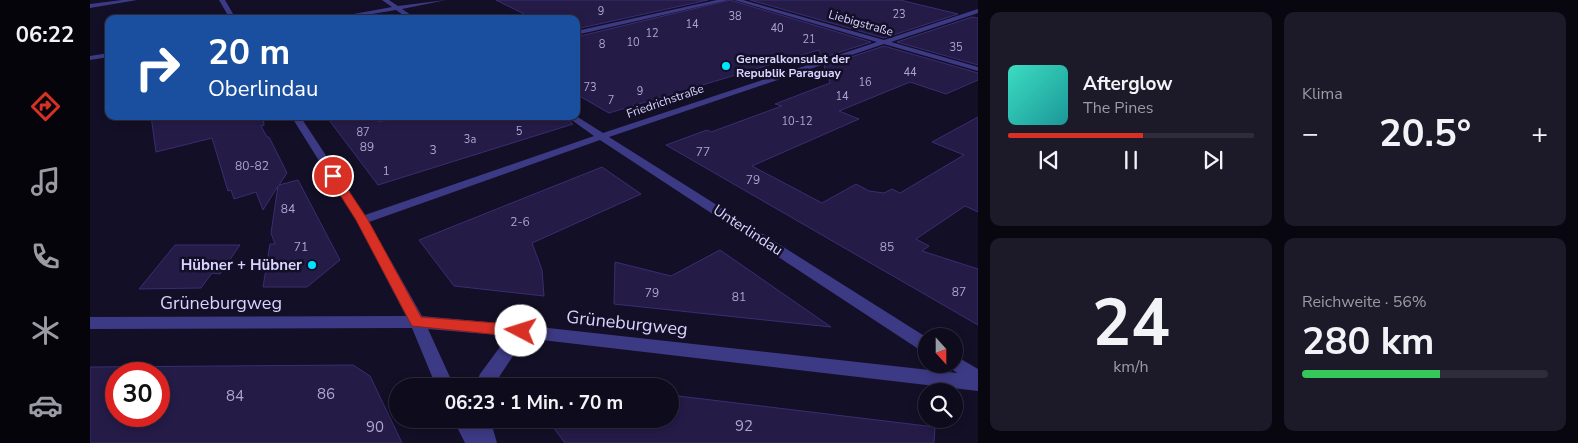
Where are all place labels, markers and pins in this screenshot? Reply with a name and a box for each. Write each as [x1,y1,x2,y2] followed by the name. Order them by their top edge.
[736,51,850,81] place label: Generalkonsulat der Republik Paraguay
[720,60,732,72] marker: Generalkonsulat der Republik Paraguay
[312,155,354,197] pin
[181,255,302,275] place label: Hübner + Hübner
[306,259,318,271] marker: Hübner + Hübner

